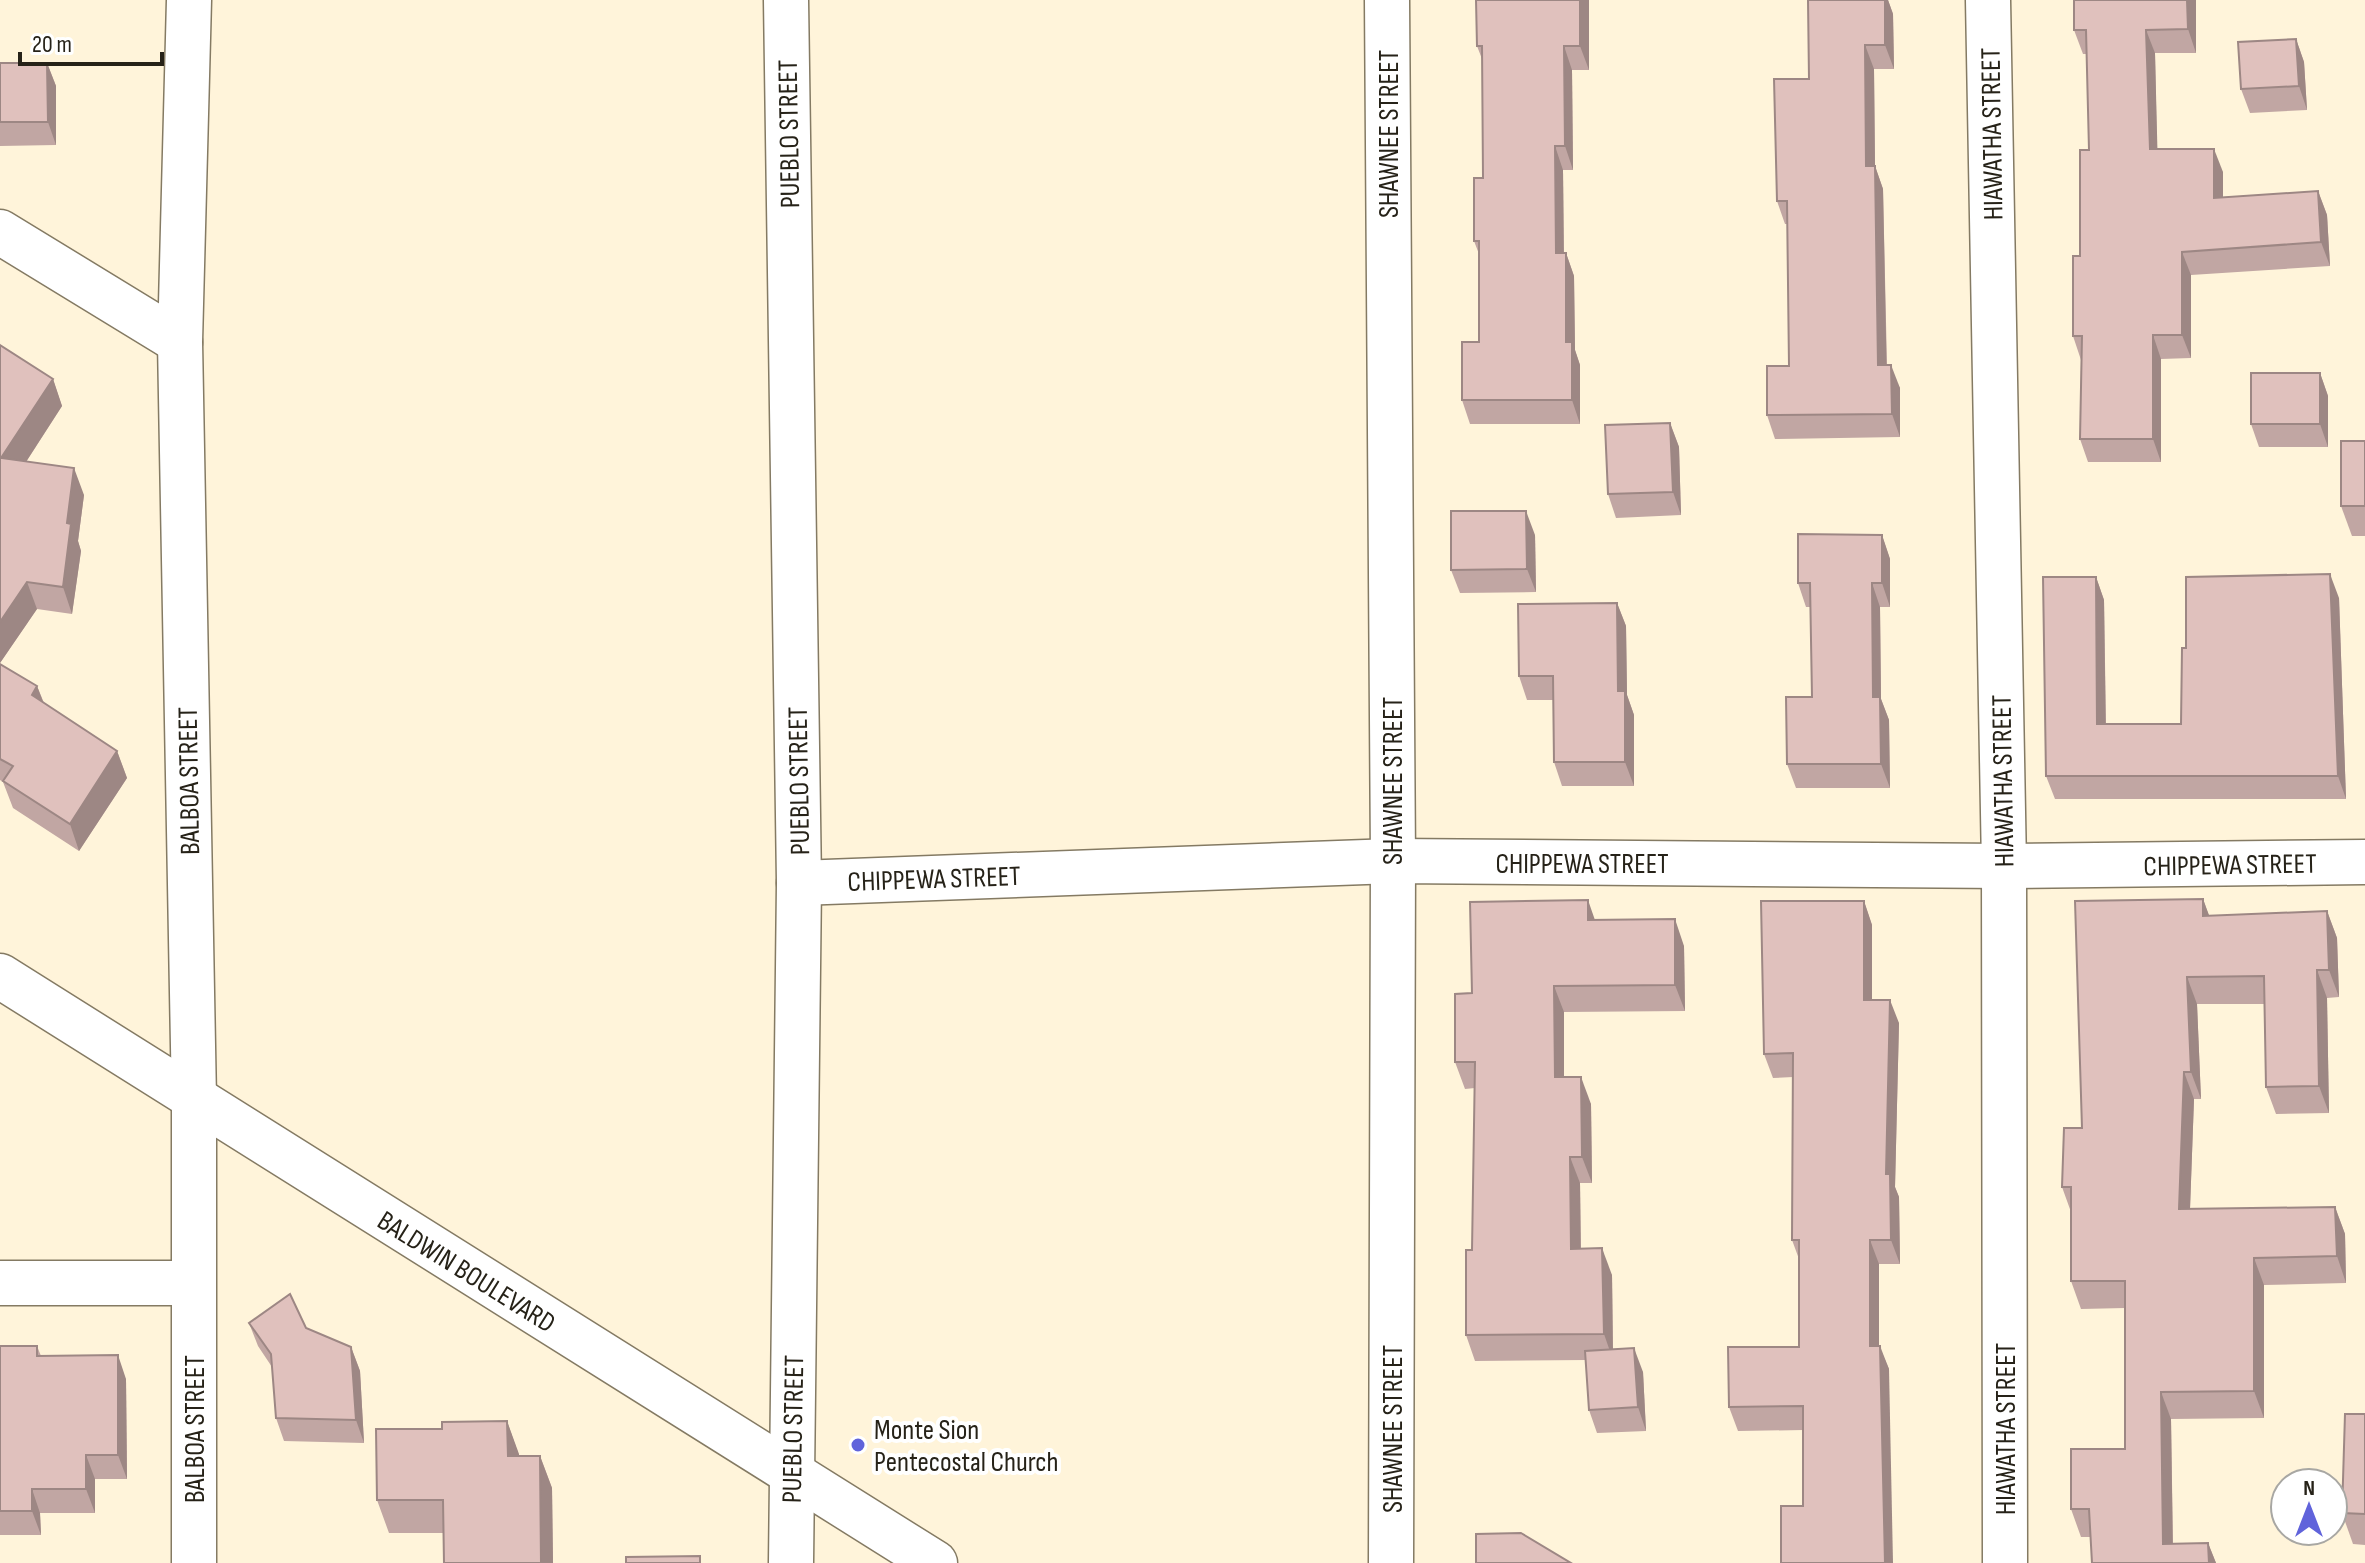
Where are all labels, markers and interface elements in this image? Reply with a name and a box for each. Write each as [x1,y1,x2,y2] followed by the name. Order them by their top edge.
[20,16,162,66] scale bar
[32,30,72,59] text: 20 m
[1974,48,2010,220] street label: HIAWATHA STREET
[1373,50,1406,218] street label: SHAWNEE STREET
[772,60,807,208] street label: PUEBLO STREET
[1985,695,2021,867] street label: HIAWATHA STREET
[1377,697,1410,865] street label: SHAWNEE STREET
[172,707,207,855] street label: BALBOA STREET
[782,707,817,855] street label: PUEBLO STREET
[2143,847,2317,884] street label: CHIPPEWA STREET
[1495,848,1669,881] street label: CHIPPEWA STREET
[847,860,1021,899] street label: CHIPPEWA STREET
[371,1204,561,1340] street label: BALDWIN BOULEVARD
[1990,1343,2023,1515] street label: HIAWATHA STREET
[1377,1345,1410,1513] street label: SHAWNEE STREET
[179,1355,212,1503] street label: BALBOA STREET
[776,1355,811,1503] street label: PUEBLO STREET
[874,1414,1058,1479] place label: Monte Sion Pentecostal Church
[849,1436,867,1454] marker: Monte Sion Pentecostal Church
[2269,1467,2349,1547] north arrow
[2303,1475,2315,1502] text: N

